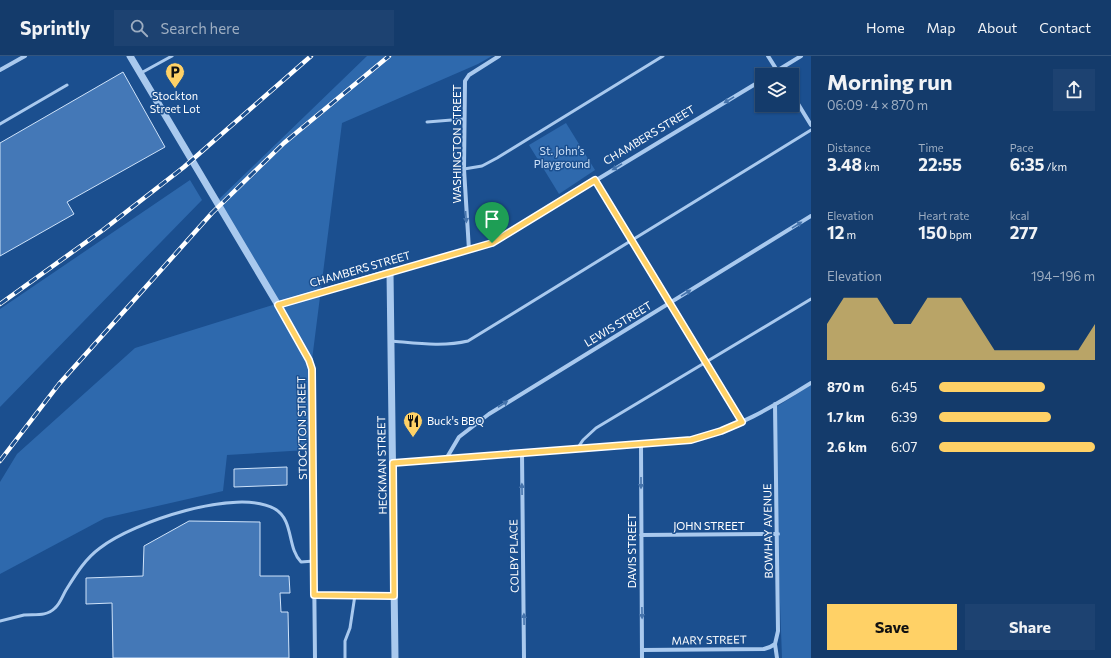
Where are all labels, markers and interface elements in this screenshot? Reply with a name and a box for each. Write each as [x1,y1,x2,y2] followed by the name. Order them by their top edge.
[114,10,394,46] search box
[20,16,90,39] text: Sprintly
[128,17,150,39] icon: search
[160,19,240,37] text: Search here
[866,19,905,36] text: Home
[927,19,955,36] text: Map
[977,19,1017,36] text: About
[1039,19,1091,36] text: Contact
[164,61,186,89] parking icon: Stockton Street Lot
[755,68,799,112] map controls
[755,68,799,112] button: layers
[827,68,953,95] text: Morning run
[1053,69,1095,111] button: share
[450,85,463,203] street label: WASHINGTON STREET
[150,89,201,115] place label: Stockton Street Lot
[723,96,735,103] one-way arrow
[827,97,928,113] text: 06:09 · 4 × 870 m
[601,102,697,167] street label: CHAMBERS STREET
[827,141,871,154] text: Distance
[918,141,944,154] text: Time
[1010,141,1034,154] text: Pace
[534,144,590,170] park label: St. John’s Playground
[827,154,862,175] text: 3.48
[918,154,962,175] text: 22:55
[1010,154,1044,175] text: 6:35
[862,160,880,173] text: km
[1044,160,1067,173] text: /km
[611,163,623,170] one-way arrow
[475,202,509,243] pin
[481,208,503,230] icon: arrive
[827,209,873,222] text: Elevation
[918,209,969,222] text: Heart rate
[1010,209,1029,222] text: kcal
[463,211,470,223] one-way arrow
[791,221,803,228] one-way arrow
[827,222,844,243] text: 12
[918,222,947,243] text: 150
[1010,222,1038,243] text: 277
[844,228,856,241] text: m
[947,228,972,241] text: bpm
[308,248,412,289] street label: CHAMBERS STREET
[827,268,882,284] text: Elevation
[1031,268,1095,284] text: 194–196 m
[681,289,691,297] one-way arrow
[582,298,654,349] street label: LEWIS STREET
[294,376,309,480] street label: STOCKTON STREET
[827,379,864,395] text: 870 m
[891,379,917,395] text: 6:45
[497,401,509,408] one-way arrow
[827,409,865,425] text: 1.7 km
[891,409,917,425] text: 6:39
[402,410,424,438] restaurant icon: Buck's BBQ
[427,414,484,427] place label: Buck's BBQ
[374,415,389,515] street label: HECKMAN STREET
[827,439,867,455] text: 2.6 km
[891,439,917,455] text: 6:07
[638,477,644,490] one-way arrow
[519,482,525,495] one-way arrow
[760,483,775,579] street label: BOWHAY AVENUE
[625,514,638,588] street label: DAVIS STREET
[506,519,521,593] street label: COLBY PLACE
[673,519,745,533] street label: JOHN STREET
[827,604,957,650] button: Save
[965,604,1095,650] button: Share
[639,607,645,620] one-way arrow
[521,612,527,625] one-way arrow
[671,632,747,647] street label: MARY STREET

